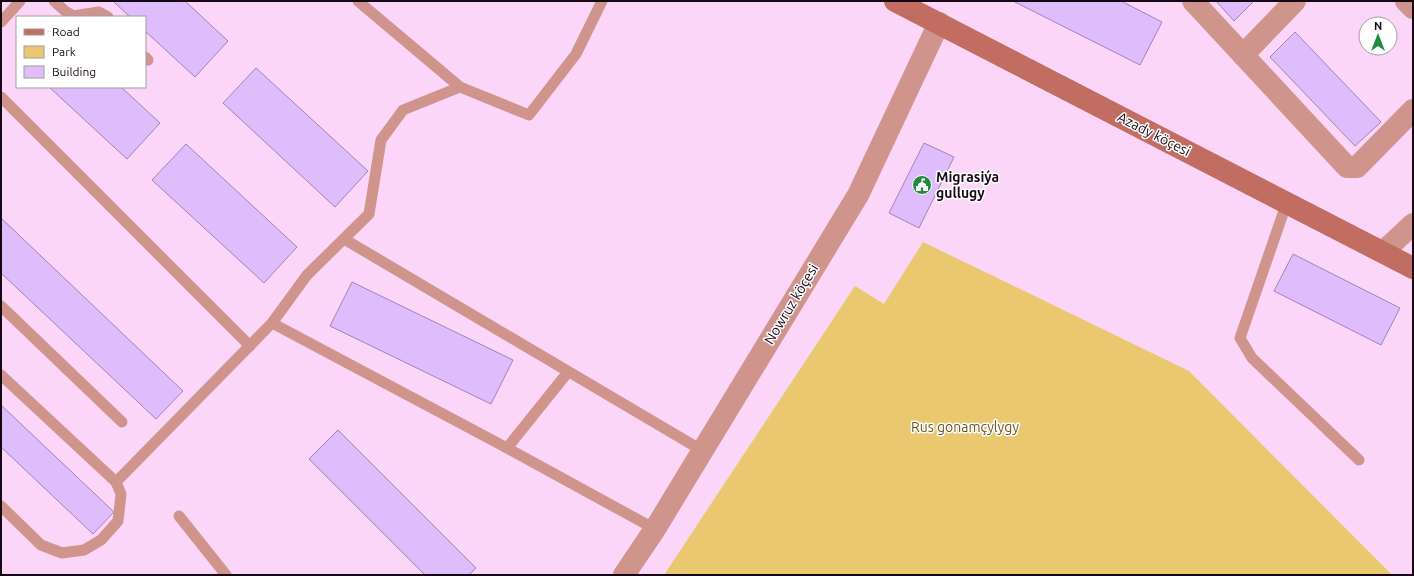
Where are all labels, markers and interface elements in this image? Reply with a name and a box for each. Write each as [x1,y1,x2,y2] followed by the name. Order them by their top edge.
[16,16,146,88] legend
[1358,16,1398,56] north arrow
[1374,20,1382,32] text: N
[52,25,80,38] text: Road
[52,45,76,58] text: Park
[52,65,96,78] text: Building
[1115,109,1193,159] street label: Azady köçesi
[936,169,999,201] place label: Migrasiýa gullugy
[911,174,933,196] public building icon: Migrasiýa gullugy
[761,261,821,347] street label: Nowruz köçesi
[911,419,1019,435] park label: Rus gonamçylygy

